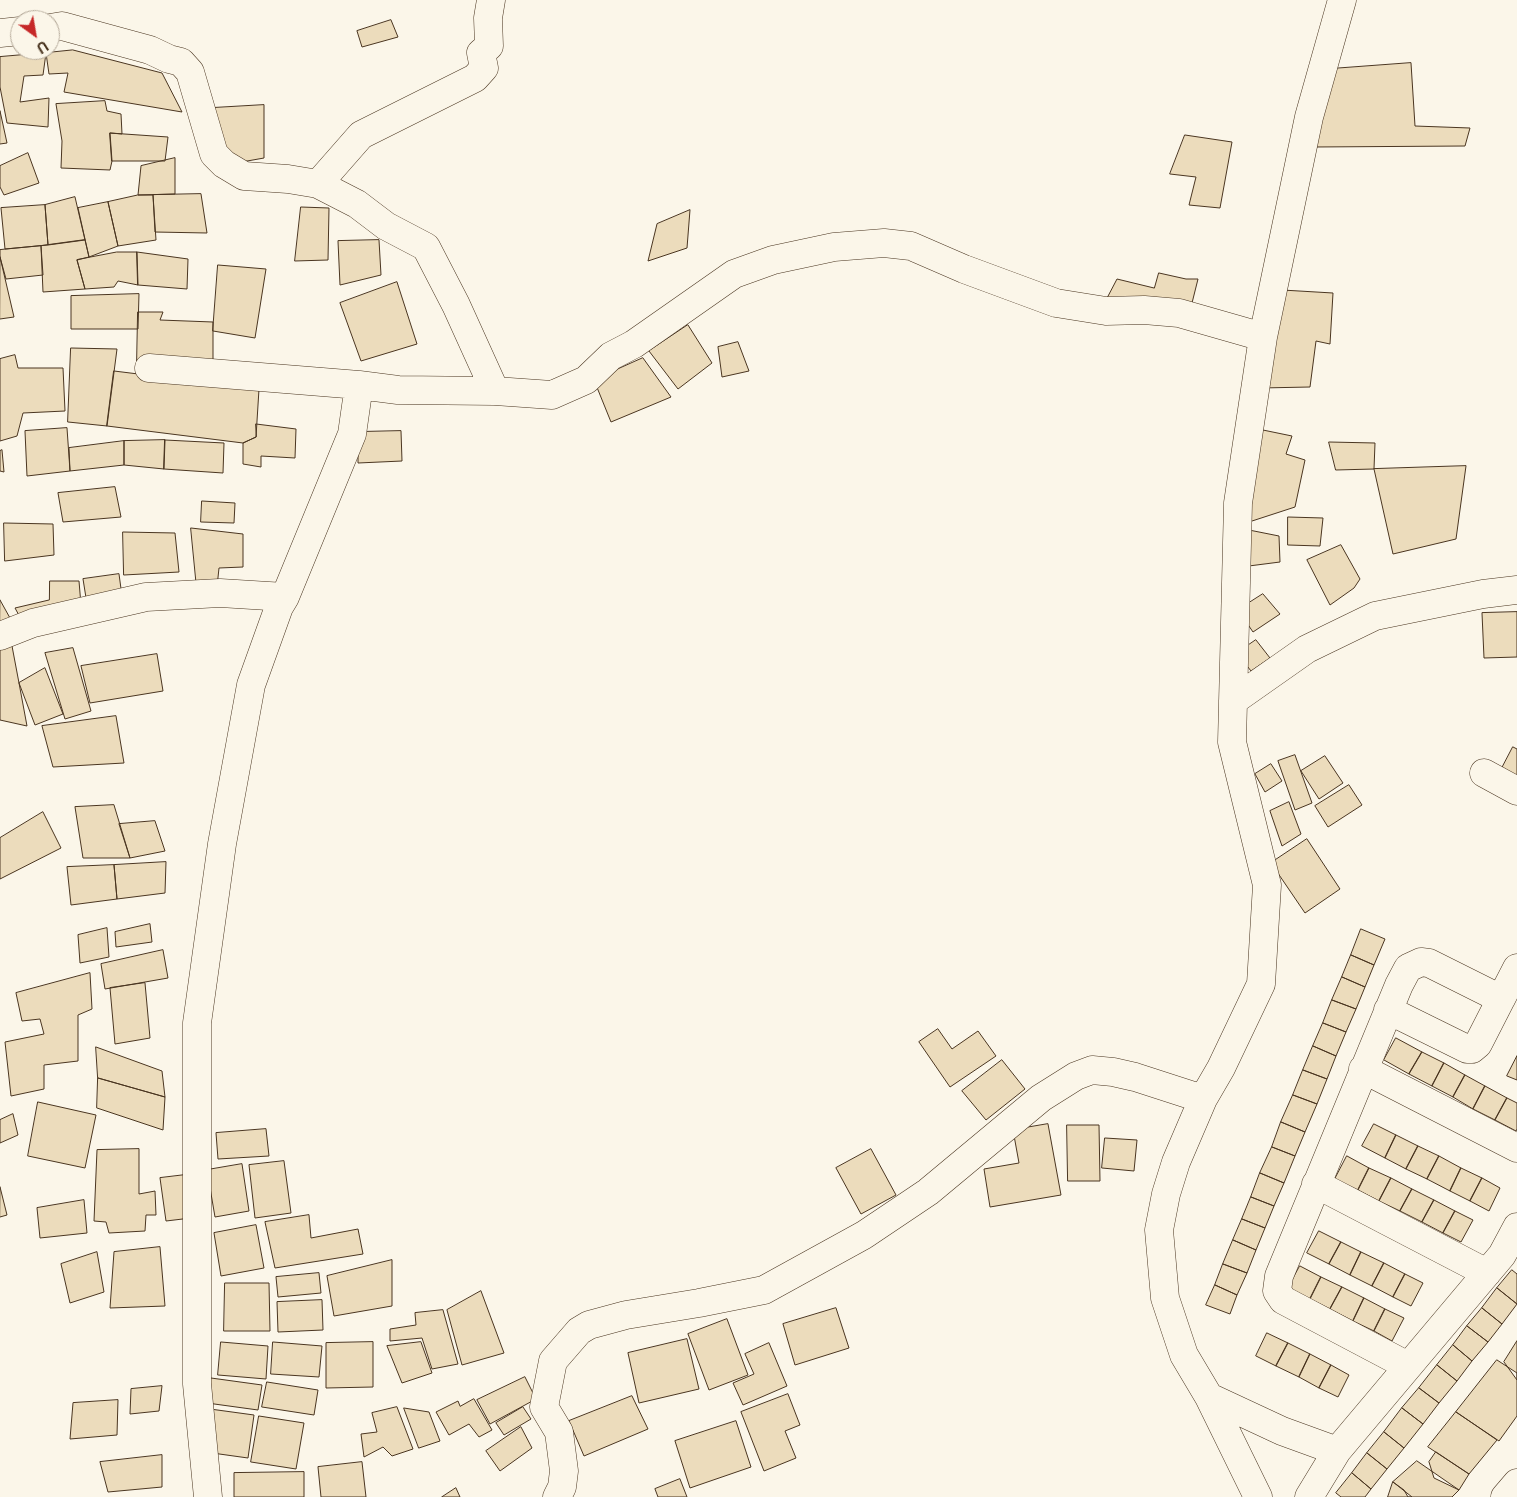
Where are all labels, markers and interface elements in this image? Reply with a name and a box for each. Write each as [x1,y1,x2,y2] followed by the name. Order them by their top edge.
[10,10,60,60] north arrow
[34,37,52,57] text: U

